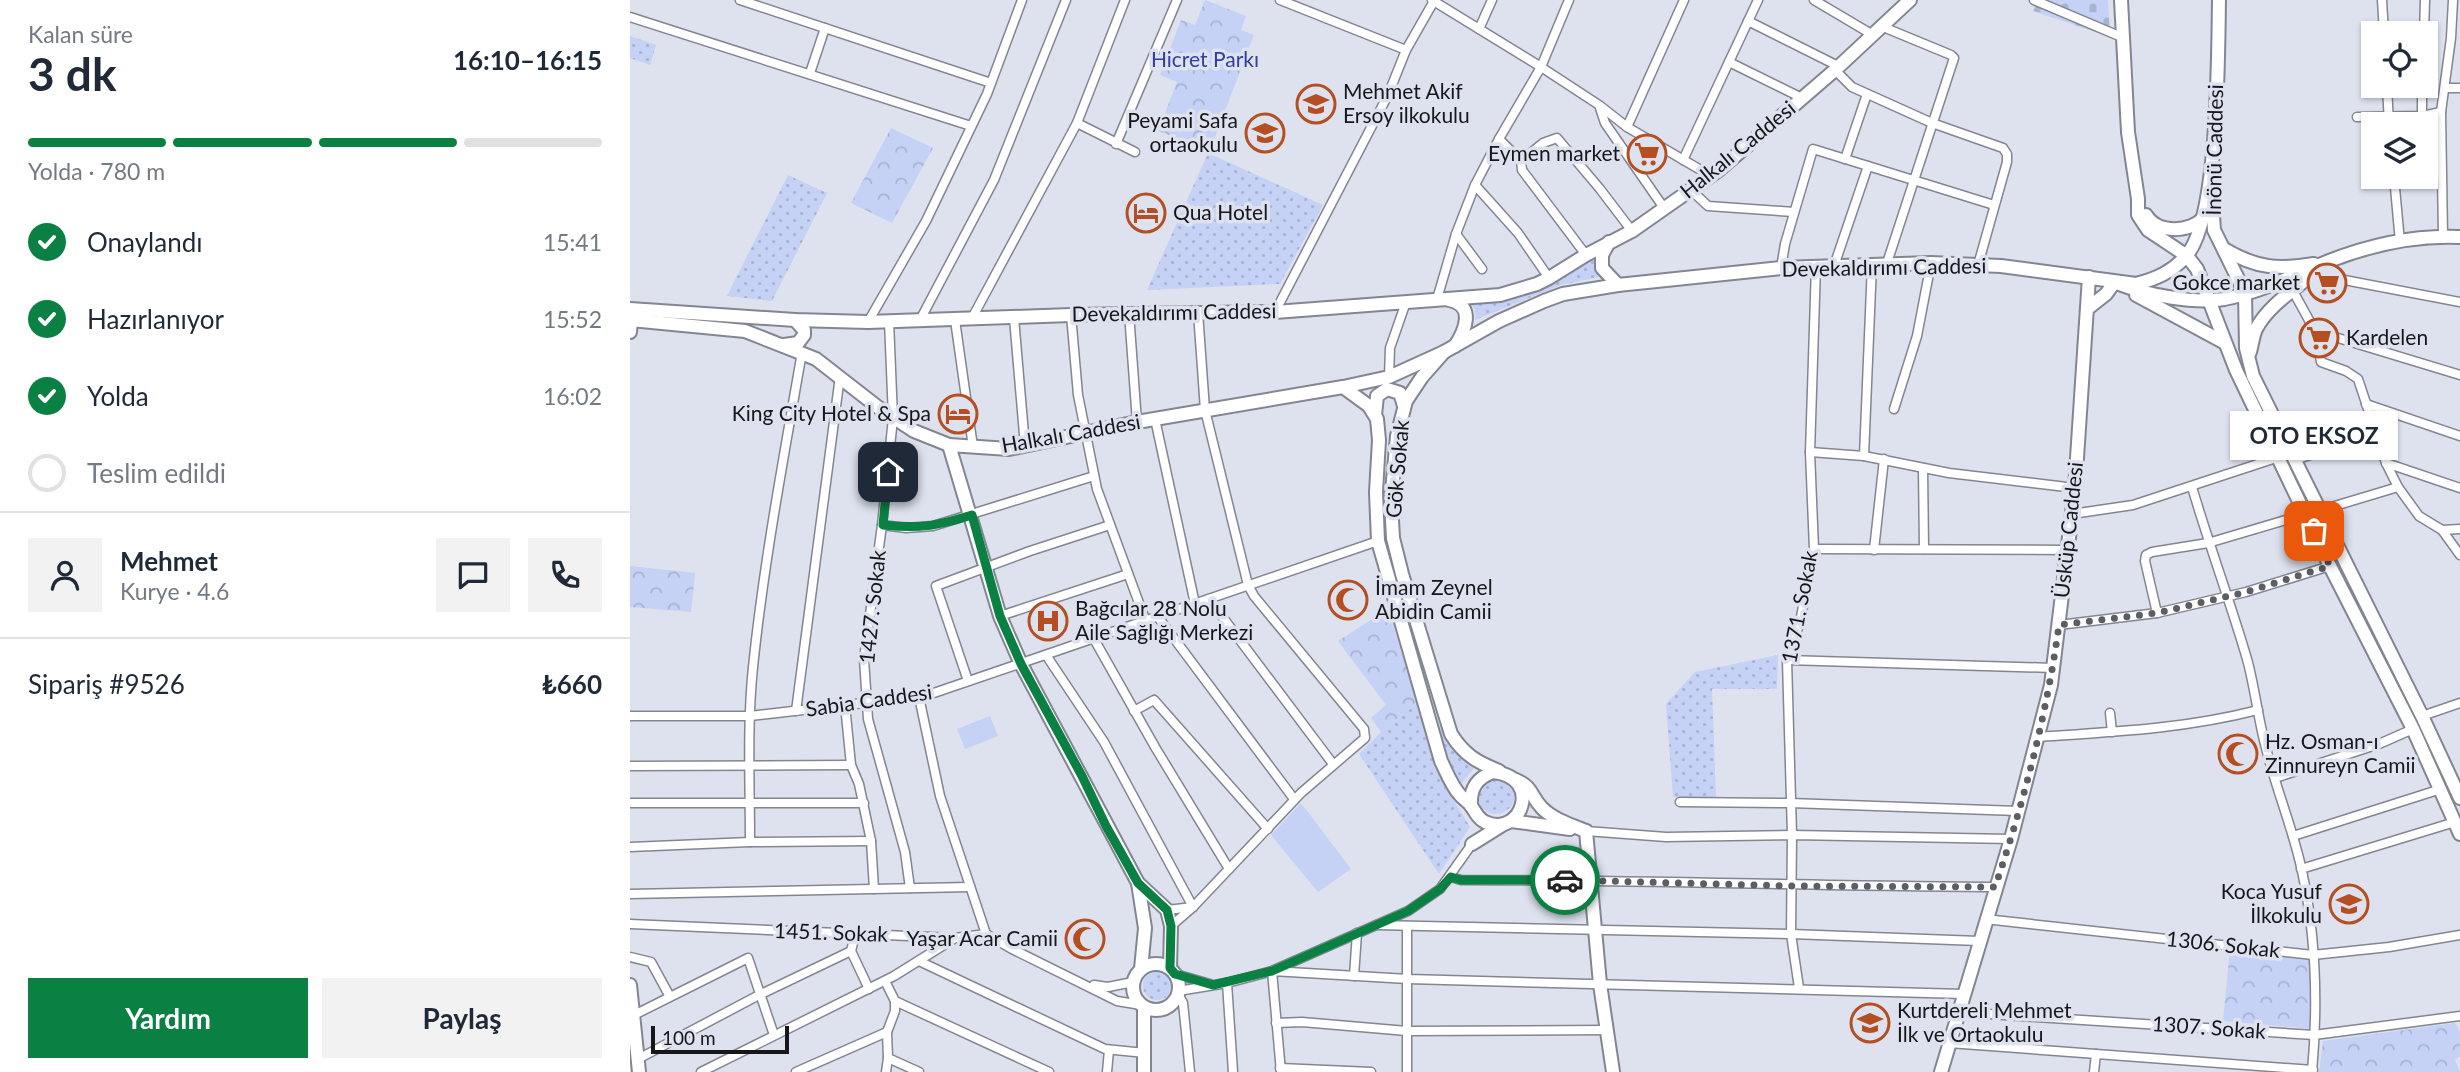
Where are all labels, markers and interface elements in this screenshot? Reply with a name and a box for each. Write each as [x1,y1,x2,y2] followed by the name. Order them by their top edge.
[28,20,133,48] text: Kalan süre
[2361,21,2438,189] map controls
[2361,21,2438,98] button: locate
[453,44,602,76] text: 16:10–16:15
[28,46,117,101] text: 3 dk
[1151,46,1259,71] park label: Hicret Parkı
[1343,78,1470,127] place label: Mehmet Akif Ersoy ilkokulu
[1295,83,1337,125] school or university icon: Mehmet Akif Ersoy ilkokulu
[2200,84,2227,216] street label: İnönü Caddesi
[1674,95,1800,203] street label: Halkalı Caddesi
[1127,107,1238,156] place label: Peyami Safa ortaokulu
[1244,112,1286,154] school or university icon: Peyami Safa ortaokulu
[2361,112,2438,189] button: layers
[1626,133,1668,175] supermarket icon: Eymen market
[1488,140,1620,165] place label: Eymen market
[28,157,165,185] text: Yolda · 780 m
[1125,192,1167,234] hotel icon: Qua Hotel
[1173,199,1268,224] place label: Qua Hotel
[28,223,66,261] icon: check
[87,226,202,258] text: Onaylandı
[543,228,602,256] text: 15:41
[1781,252,1987,281] street label: Devekaldırımı Caddesi
[2306,262,2348,304] supermarket icon: Gokce market
[2173,269,2300,294] place label: Gokce market
[1071,297,1277,326] street label: Devekaldırımı Caddesi
[28,300,66,338] icon: check
[87,303,224,335] text: Hazırlanıyor
[543,305,602,333] text: 15:52
[2298,317,2340,359] supermarket icon: Kardelen
[2346,324,2428,349] place label: Kardelen
[28,377,66,415] icon: check
[87,380,149,412] text: Yolda
[543,382,602,410] text: 16:02
[937,393,979,435] hotel icon: King City Hotel & Spa
[732,400,931,425] place label: King City Hotel & Spa
[999,408,1142,457] street label: Halkalı Caddesi
[2230,412,2398,461] callout: OTO EKSOZ
[1380,419,1413,519] street label: Gök Sokak
[2249,421,2379,449] text: OTO EKSOZ
[858,442,918,502] pin
[869,453,907,491] icon: home
[87,457,226,489] text: Teslim edildi
[2048,461,2087,599] street label: Üsküp Caddesi
[2284,501,2344,561] pin
[2295,512,2333,550] icon: bag
[28,538,102,612] button: person
[436,538,510,612] button: chat
[528,538,602,612] button: phone
[120,545,218,577] text: Mehmet
[853,548,890,665] street label: 1427. Sokak
[1775,548,1822,665] street label: 1371. Sokak
[1375,574,1493,623] place label: İmam Zeynel Abidin Camii
[120,577,229,605] text: Kurye · 4.6
[1327,579,1369,621] mosque icon: İmam Zeynel Abidin Camii
[1075,595,1253,644] place label: Bağcılar 28 Nolu Aile Sağlığı Merkezi
[1027,600,1069,642] hospital icon: Bağcılar 28 Nolu Aile Sağlığı Merkezi
[28,668,185,700] text: Sipariş #9526
[542,668,602,700] text: ₺660
[804,678,934,721] street label: Sabia Caddesi
[2265,728,2416,777] place label: Hz. Osman-ı Zinnureyn Camii
[2217,733,2259,775] mosque icon: Hz. Osman-ı Zinnureyn Camii
[1530,845,1600,915] courier
[1546,861,1584,899] icon: car
[2221,878,2323,927] place label: Koca Yusuf İlkokulu
[2328,883,2370,925] school or university icon: Koca Yusuf İlkokulu
[774,917,889,946] street label: 1451. Sokak
[1064,918,1106,960] mosque icon: Yaşar Acar Camii
[907,925,1058,950] place label: Yaşar Acar Camii
[2165,925,2282,962] street label: 1306. Sokak
[28,978,308,1058] button: Yardım
[322,978,602,1058] button: Paylaş
[1897,997,2072,1046] place label: Kurtdereli Mehmet İlk ve Ortaokulu
[1849,1002,1891,1044] school or university icon: Kurtdereli Mehmet İlk ve Ortaokulu
[2151,1010,2267,1043] street label: 1307. Sokak
[651,1023,789,1055] scale bar
[662,1026,716,1049] text: 100 m

